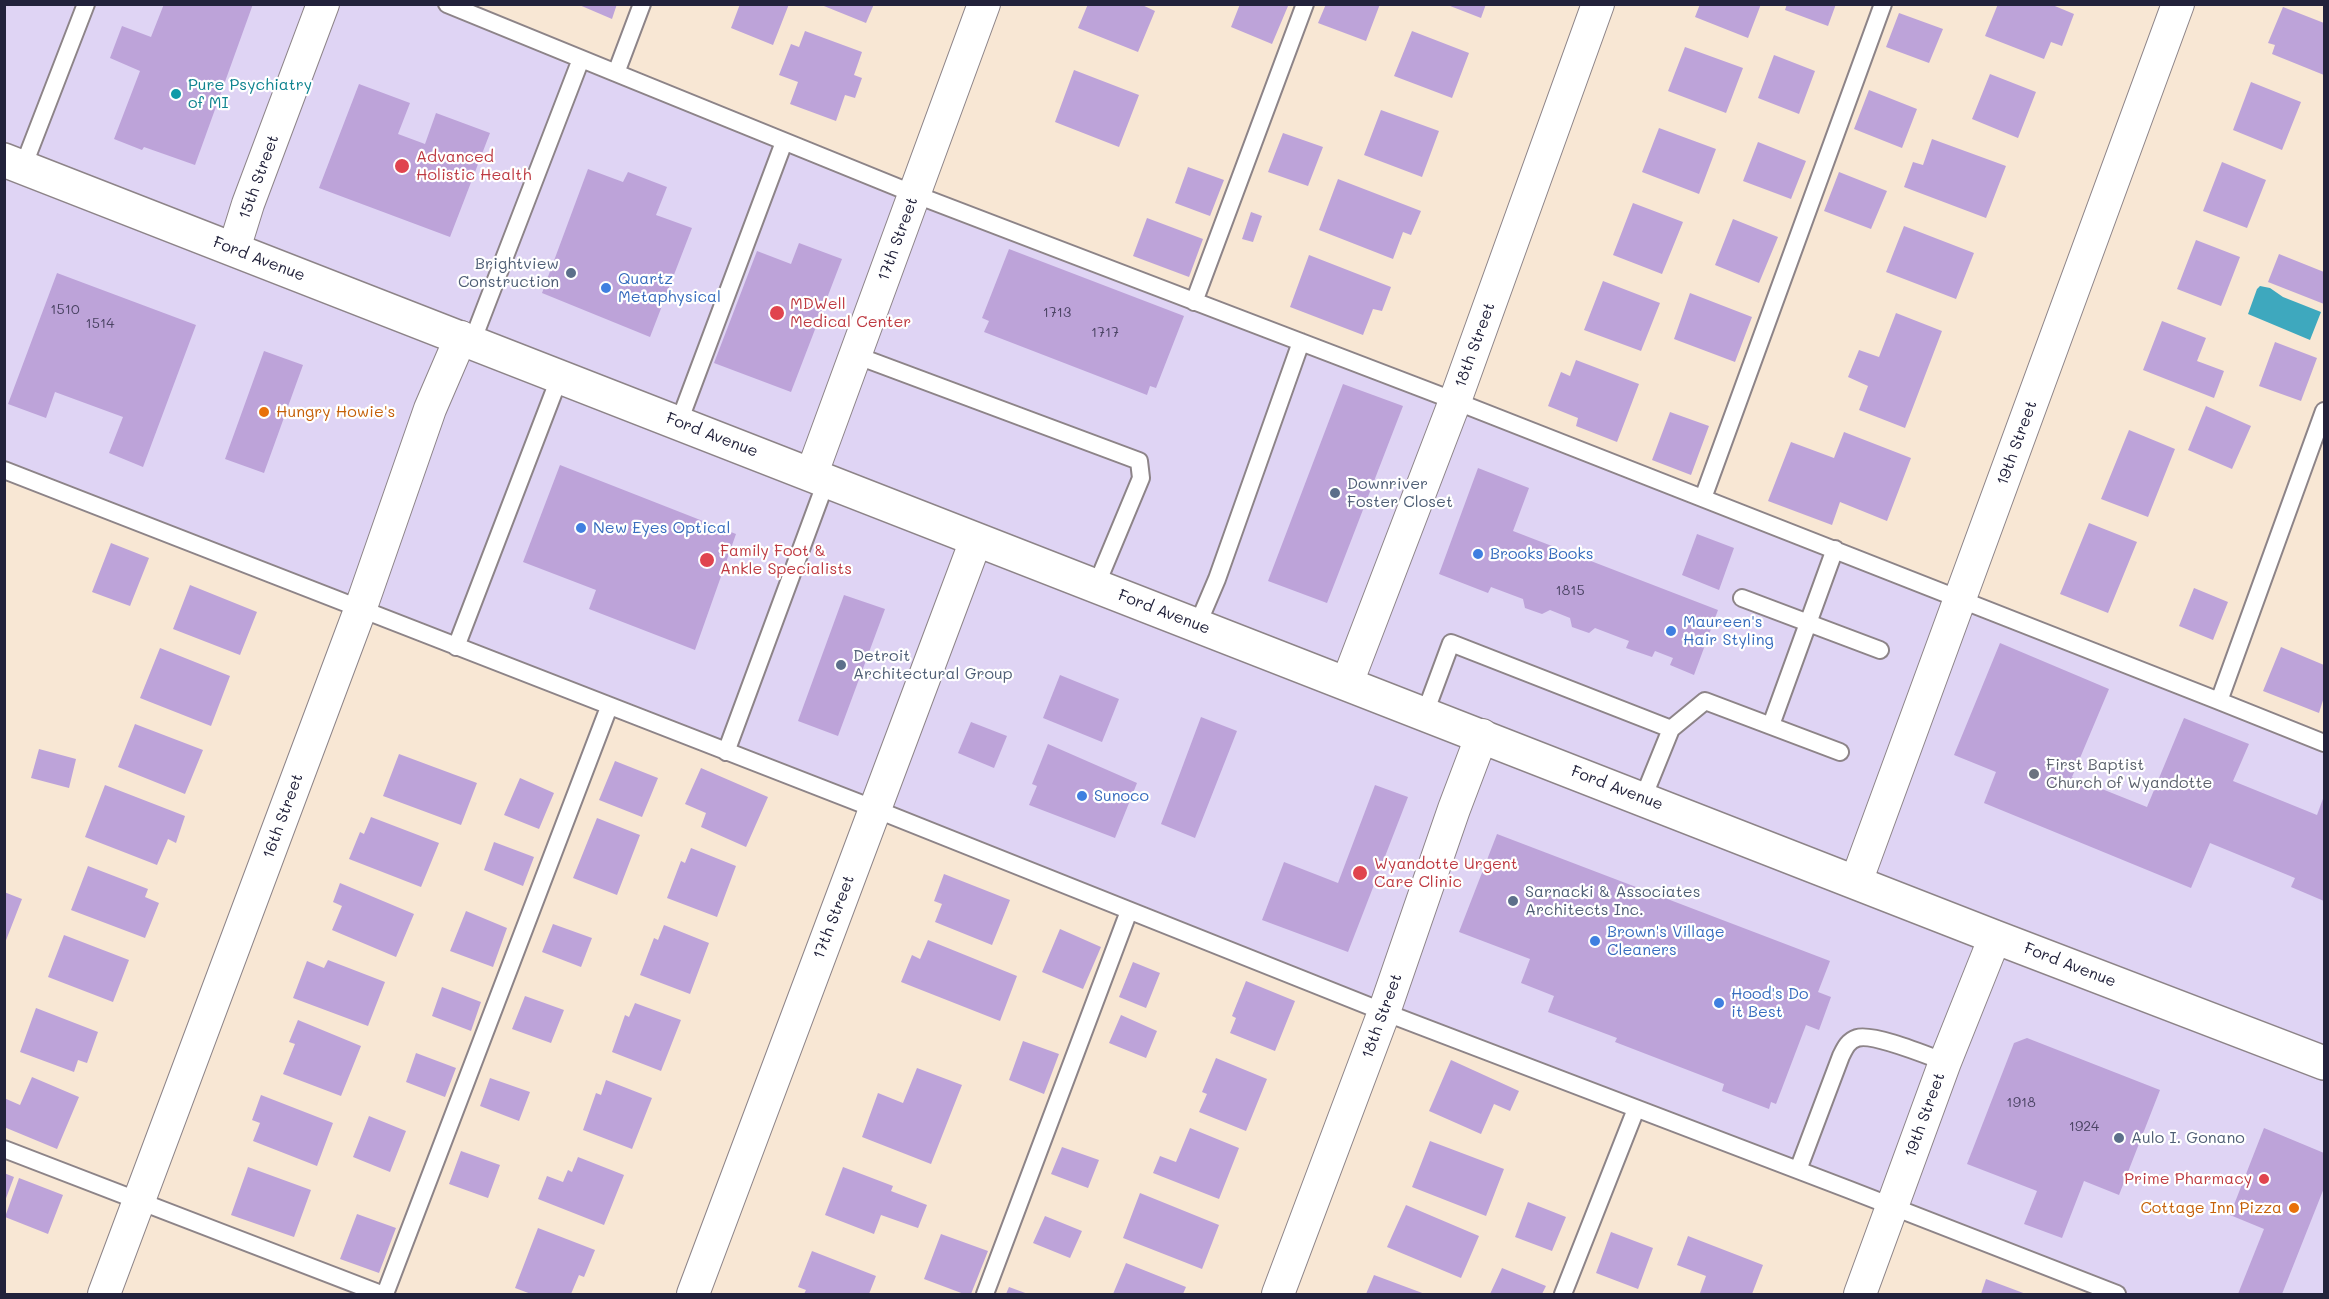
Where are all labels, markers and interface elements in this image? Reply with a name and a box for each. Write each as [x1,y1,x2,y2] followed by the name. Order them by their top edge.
[188,75,312,113] place label: Pure Psychiatry of MI
[169,87,183,101] marker: Pure Psychiatry of MI
[235,132,283,222] street label: 15th Street
[416,147,531,185] place label: Advanced Holistic Health
[393,157,411,175] marker: Advanced Holistic Health
[874,194,922,284] street label: 17th Street
[210,233,308,285] street label: Ford Avenue
[458,254,559,292] place label: Brightview Construction
[564,266,578,280] marker: Brightview Construction
[618,269,721,307] place label: Quartz Metaphysical
[599,281,613,295] marker: Quartz Metaphysical
[790,294,911,332] place label: MDWell Medical Center
[1451,300,1499,390] street label: 18th Street
[50,302,80,318] house number: 1510
[768,304,786,322] marker: MDWell Medical Center
[1043,305,1071,321] house number: 1713
[86,316,114,332] house number: 1514
[1091,325,1119,341] house number: 1717
[1993,398,2041,488] street label: 19th Street
[276,402,395,422] place label: Hungry Howie's
[257,405,271,419] marker: Hungry Howie's
[663,409,761,461] street label: Ford Avenue
[1347,474,1453,512] place label: Downriver Foster Closet
[1328,486,1342,500] marker: Downriver Foster Closet
[593,518,730,538] place label: New Eyes Optical
[574,521,588,535] marker: New Eyes Optical
[720,541,852,579] place label: Family Foot & Ankle Specialists
[1490,544,1594,564] place label: Brooks Books
[1471,547,1485,561] marker: Brooks Books
[698,551,716,569] marker: Family Foot & Ankle Specialists
[1555,583,1585,599] house number: 1815
[1115,586,1213,638] street label: Ford Avenue
[1683,612,1774,650] place label: Maureen's Hair Styling
[1664,624,1678,638] marker: Maureen's Hair Styling
[853,646,1013,684] place label: Detroit Architectural Group
[834,658,848,672] marker: Detroit Architectural Group
[2046,755,2212,793] place label: First Baptist Church of Wyandotte
[1568,762,1666,814] street label: Ford Avenue
[2027,767,2041,781] marker: First Baptist Church of Wyandotte
[259,771,307,861] street label: 16th Street
[1094,786,1149,806] place label: Sunoco
[1075,789,1089,803] marker: Sunoco
[1374,854,1518,892] place label: Wyandotte Urgent Care Clinic
[1351,864,1369,882] marker: Wyandotte Urgent Care Clinic
[809,872,859,962] street label: 17th Street
[1525,882,1701,920] place label: Sarnacki & Associates Architects Inc.
[1506,894,1520,908] marker: Sarnacki & Associates Architects Inc.
[1607,922,1725,960] place label: Brown's Village Cleaners
[1588,934,1602,948] marker: Brown's Village Cleaners
[2021,939,2119,991] street label: Ford Avenue
[1358,971,1406,1061] street label: 18th Street
[1731,984,1808,1022] place label: Hood's Do it Best
[1712,996,1726,1010] marker: Hood's Do it Best
[1901,1070,1949,1160] street label: 19th Street
[2006,1095,2036,1111] house number: 1918
[2069,1119,2099,1135] house number: 1924
[2131,1128,2245,1148] place label: Aulo I. Gonano
[2112,1131,2126,1145] marker: Aulo I. Gonano
[2124,1169,2252,1189] place label: Prime Pharmacy
[2257,1172,2271,1186] marker: Prime Pharmacy
[2140,1198,2282,1218] place label: Cottage Inn Pizza
[2287,1201,2301,1215] marker: Cottage Inn Pizza

